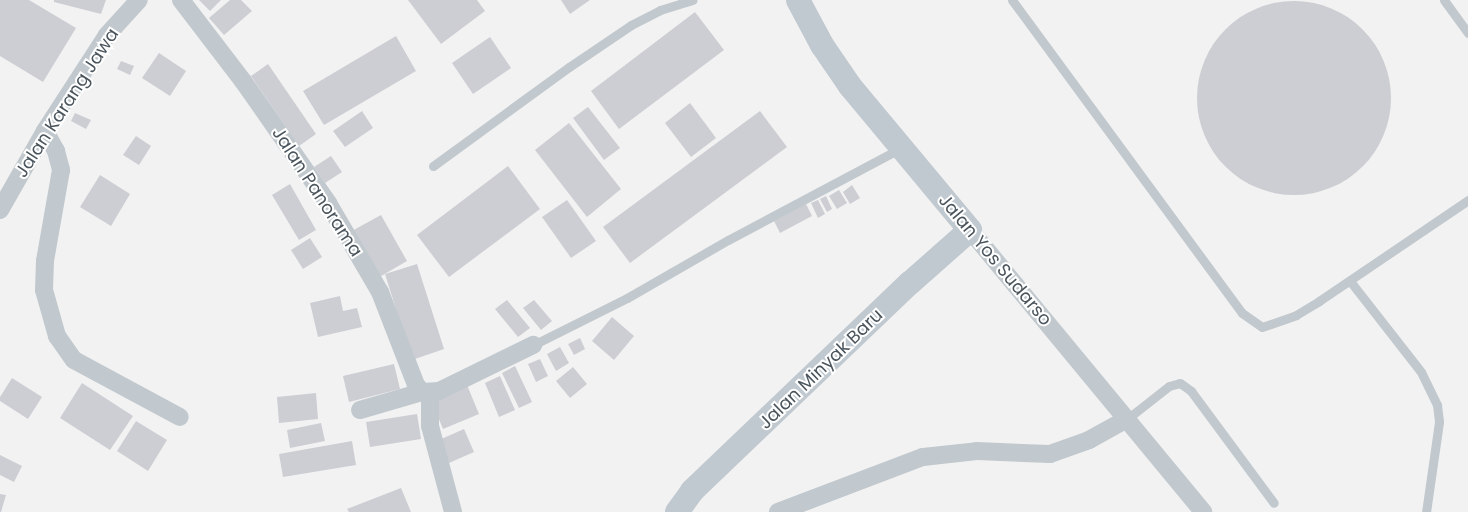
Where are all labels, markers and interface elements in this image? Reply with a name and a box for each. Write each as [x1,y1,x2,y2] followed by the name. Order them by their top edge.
[11,24,123,182] street label: Jalan Karang Jawa
[267,123,367,261] street label: Jalan Panorama
[934,190,1056,330] street label: Jalan Yos Sudarso
[755,304,887,434] street label: Jalan Minyak Baru

